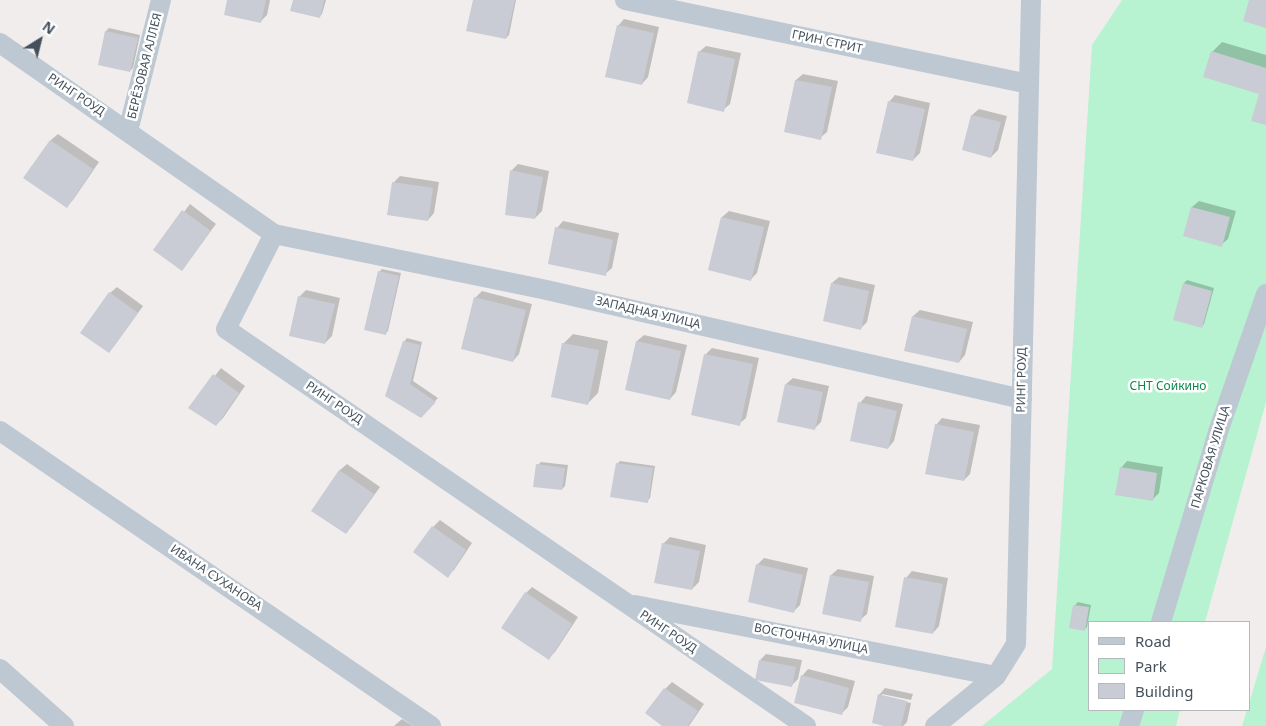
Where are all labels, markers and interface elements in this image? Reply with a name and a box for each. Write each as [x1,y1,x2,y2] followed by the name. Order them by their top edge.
[125,11,165,121] street label: БЕРЁЗОВАЯ АЛЛЕЯ
[15,15,65,65] north arrow
[39,16,59,38] text: N
[790,27,864,57] street label: ГРИН СТРИТ
[45,71,107,119] street label: РИНГ РОУД
[594,294,702,332] street label: ЗАПАДНАЯ УЛИЦА
[1014,347,1030,413] street label: РИНГ РОУД
[303,379,365,427] street label: РИНГ РОУД
[1130,380,1206,394] park label: СНТ Сойкино
[1189,404,1233,510] street label: ПАРКОВАЯ УЛИЦА
[167,542,265,614] street label: ИВАНА СУХАНОВА
[637,608,699,656] street label: РИНГ РОУД
[753,621,869,657] street label: ВОСТОЧНАЯ УЛИЦА
[1088,621,1251,711] legend
[1135,631,1171,651] text: Road
[1135,656,1167,676] text: Park
[1135,681,1193,701] text: Building

